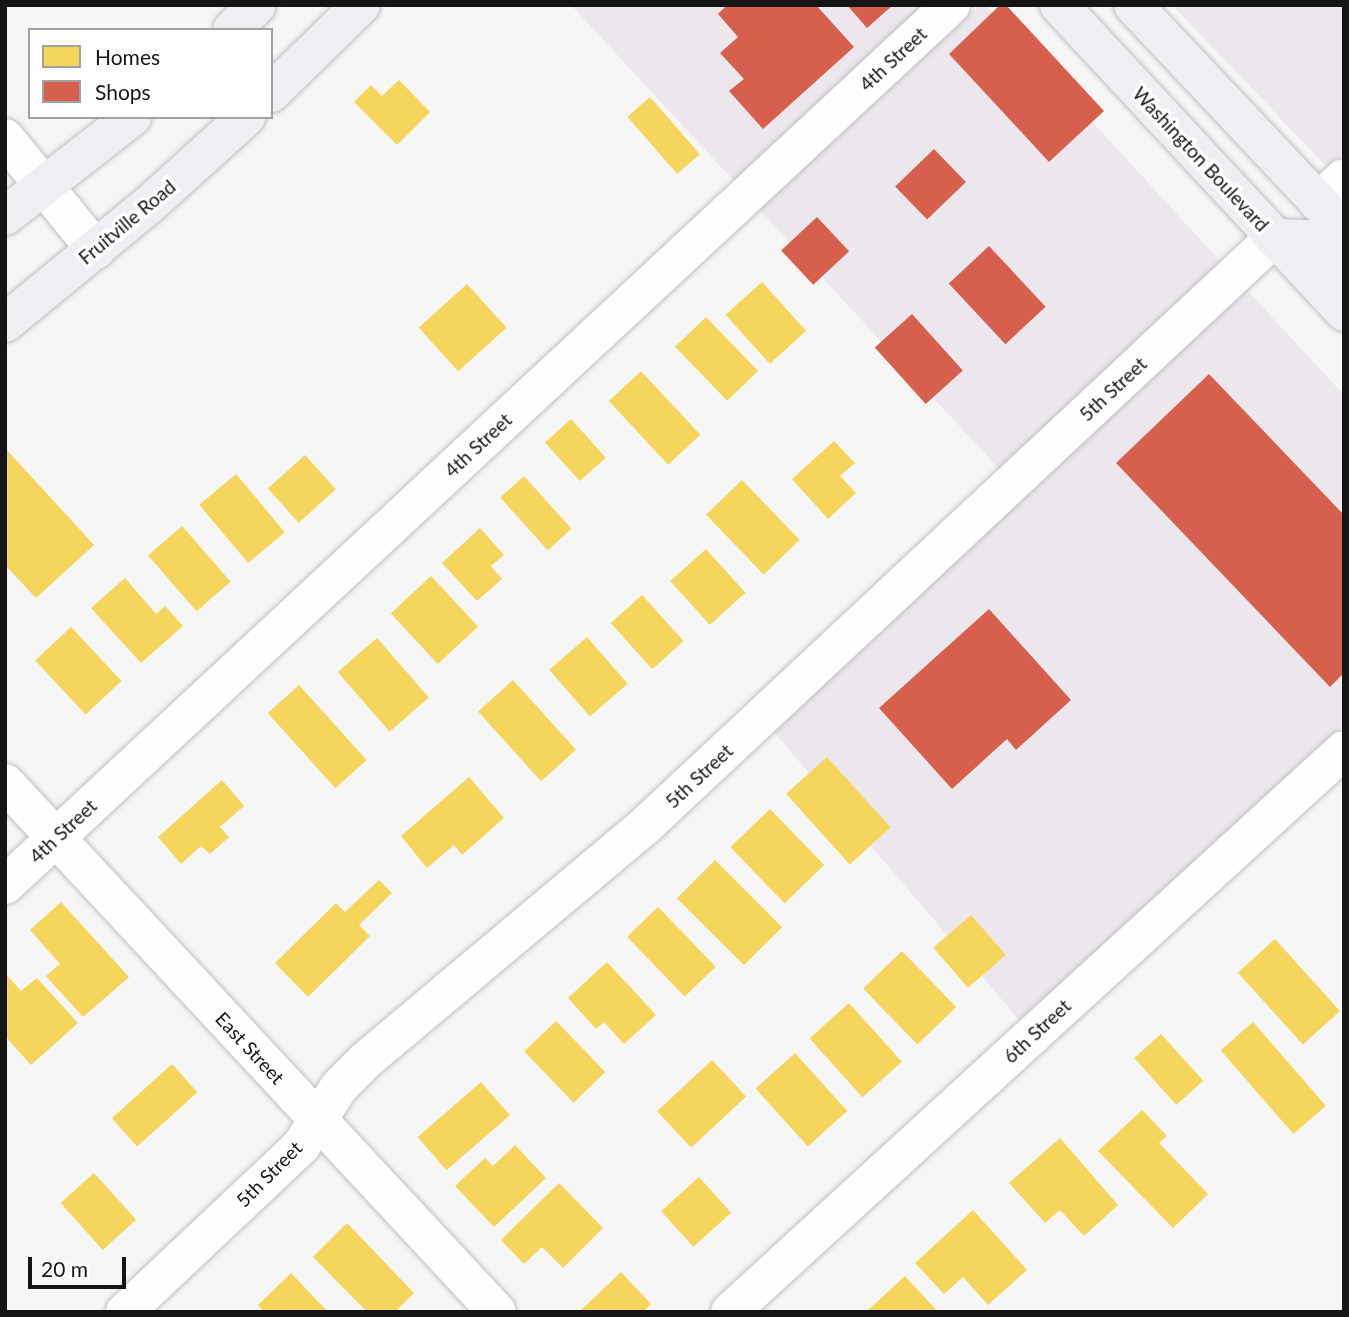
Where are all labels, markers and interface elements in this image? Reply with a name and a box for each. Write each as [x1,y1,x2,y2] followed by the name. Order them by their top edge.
[855,22,931,96] street label: 4th Street
[28,28,273,119] legend
[95,44,160,69] text: Homes
[95,79,151,104] text: Shops
[1128,82,1274,236] street label: Washington Boulevard
[74,175,180,269] street label: Fruitville Road
[1075,352,1151,426] street label: 5th Street
[440,408,516,482] street label: 4th Street
[661,739,737,813] street label: 5th Street
[25,794,101,868] street label: 4th Street
[999,994,1075,1068] street label: 6th Street
[211,1007,289,1089] street label: East Street
[231,1136,307,1212] street label: 5th Street
[32,1244,130,1288] scale bar
[41,1256,88,1281] text: 20 m

